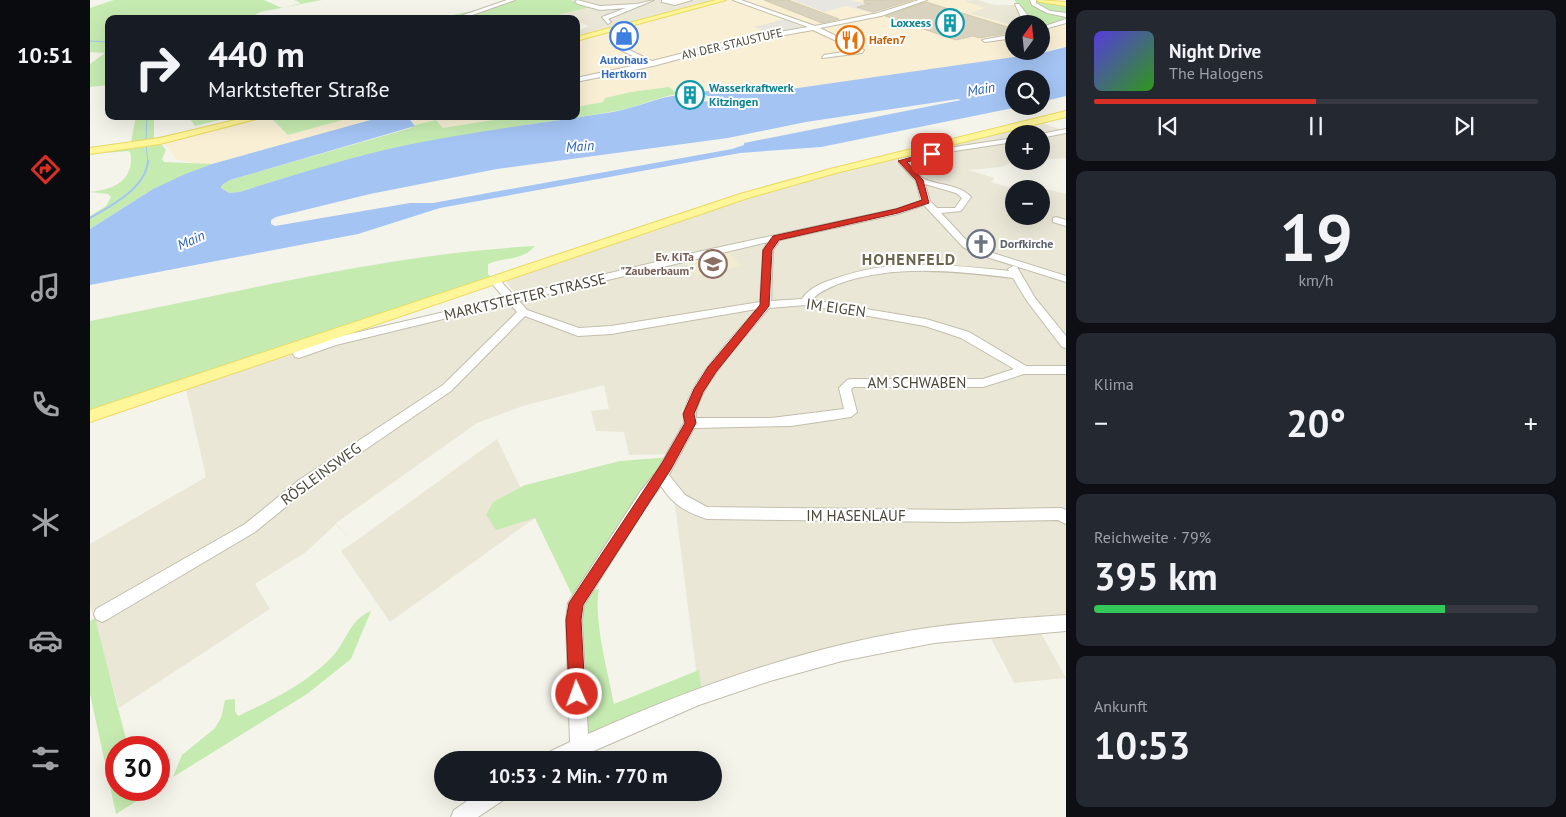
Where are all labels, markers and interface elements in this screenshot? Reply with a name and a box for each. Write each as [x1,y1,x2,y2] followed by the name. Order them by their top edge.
[935,8,965,38] building icon: Loxxess
[891,15,931,30] place label: Loxxess
[1005,15,1050,60] north arrow
[1005,15,1050,225] map controls
[609,21,639,51] shop icon: Autohaus Hertkorn
[680,25,784,62] street label: AN DER STAUSTUFE
[835,25,865,55] restaurant icon: Hafen7
[208,31,305,77] text: 440 m
[869,32,906,47] place label: Hafen7
[125,35,190,100] icon: right
[1169,39,1261,63] text: Night Drive
[17,41,73,69] text: 10:51
[600,52,648,81] place label: Autohaus Hertkorn
[1169,63,1263,83] text: The Halogens
[1005,70,1050,115] button: search
[208,75,390,103] text: Marktstefter Straße
[965,78,997,100] water label: Main
[675,80,705,110] building icon: Wasserkraftwerk Kitzingen
[709,80,794,109] place label: Wasserkraftwerk Kitzingen
[1154,112,1182,140] icon: previous
[1302,112,1330,140] icon: pause
[1450,112,1478,140] icon: next
[1005,125,1050,170] button: +
[911,133,953,175] pin
[565,136,595,156] water label: Main
[918,140,946,168] icon: arrive
[28,152,63,187] icon: directions
[1005,180,1050,225] button: −
[1279,195,1353,279] text: 19
[174,226,208,254] water label: Main
[966,229,996,259] church icon: Dorfkirche
[1000,236,1053,251] place label: Dorfkirche
[620,249,694,278] place label: Ev. KiTa "Zauberbaum"
[698,249,728,279] school or university icon: Ev. KiTa "Zauberbaum"
[862,249,956,269] district label: HOHENFELD
[442,269,608,324] street label: MARKTSTEFTER STRASSE
[28,270,63,305] icon: music
[1298,270,1334,290] text: km/h
[805,294,867,321] street label: IM EIGEN
[868,373,966,392] street label: AM SCHWABEN
[1094,374,1134,394] text: Klima
[28,387,63,422] icon: phone
[1286,398,1346,447] text: 20°
[1094,404,1108,441] text: −
[1524,404,1538,441] text: +
[277,438,364,509] street label: RÖSLEINSWEG
[28,505,63,540] icon: climate
[806,506,906,525] street label: IM HASENLAUF
[1094,527,1211,547] text: Reichweite · 79%
[1094,551,1218,600] text: 395 km
[28,623,63,658] icon: car
[550,667,602,719] position arrow
[1094,696,1147,716] text: Ankunft
[1094,720,1190,769] text: 10:53
[105,736,170,801] speed limit sign: 30
[28,741,63,776] icon: filters
[488,764,668,788] text: 10:53 · 2 Min. · 770 m

